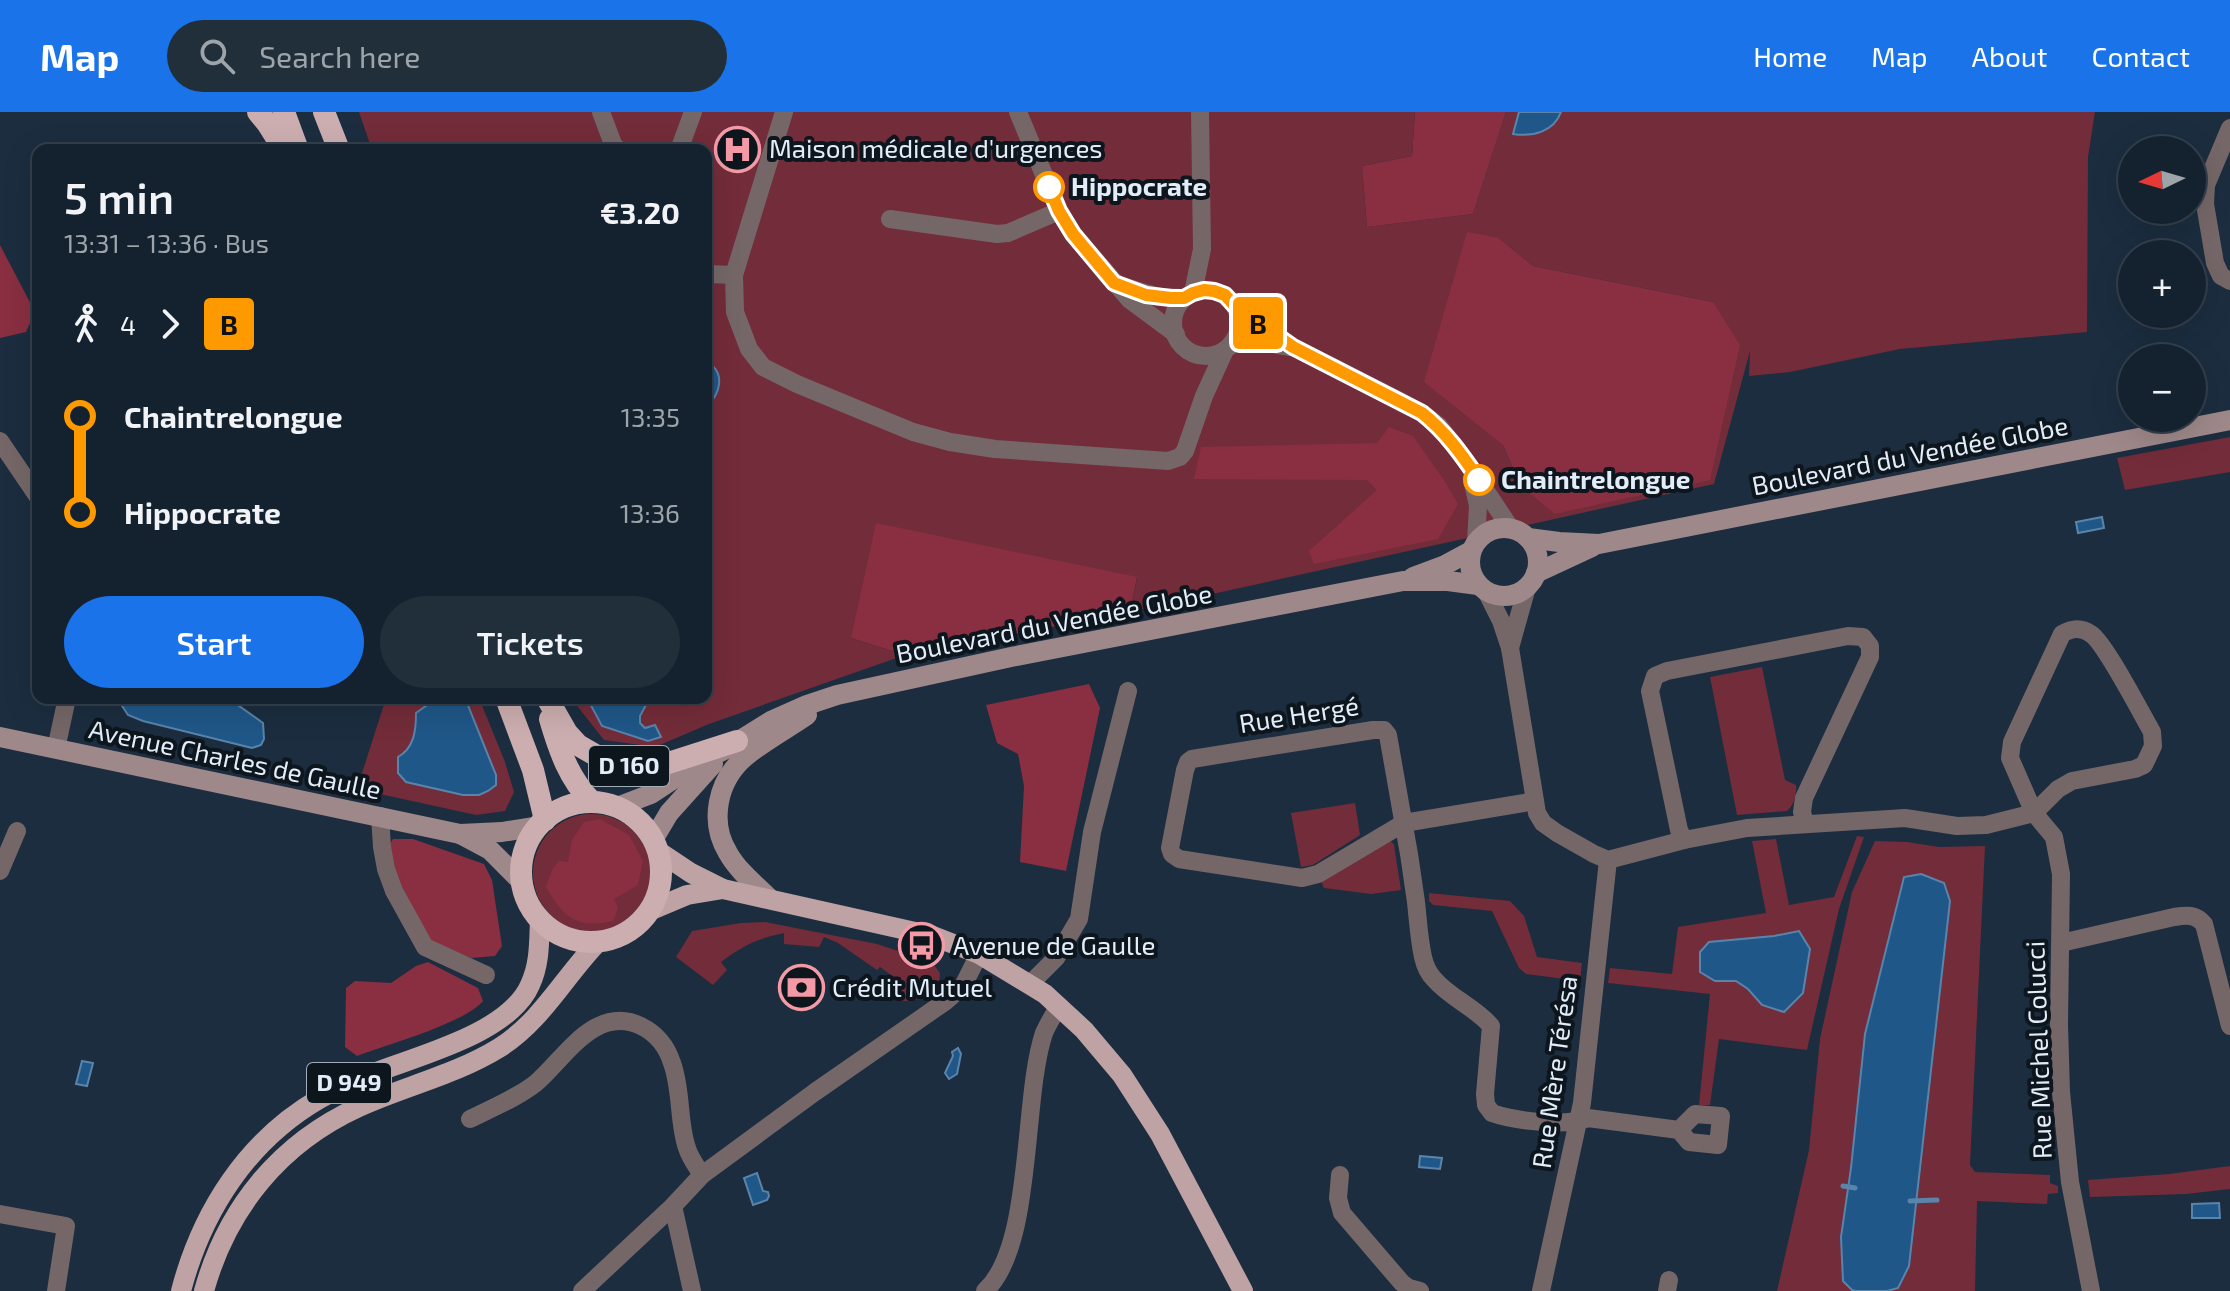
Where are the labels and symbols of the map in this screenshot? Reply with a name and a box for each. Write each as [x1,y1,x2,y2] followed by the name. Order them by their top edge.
[714,125,762,173] hospital icon: Maison médicale d'urgences
[769,132,1103,163] place label: Maison médicale d'urgences
[2118,136,2206,224] north arrow
[1071,170,1207,201] place label: Hippocrate
[1034,172,1064,202] marker: Hippocrate
[1232,297,1284,349] line badge: B
[1749,409,2070,500] street label: Boulevard du Vendée Globe
[1501,463,1690,494] place label: Chaintrelongue
[1464,465,1494,495] marker: Chaintrelongue
[893,577,1214,668] street label: Boulevard du Vendée Globe
[1237,689,1361,738] street label: Rue Hergé
[86,712,384,805] street label: Avenue Charles de Gaulle
[589,746,669,786] road number: D 160
[898,922,946,970] bus stop icon: Avenue de Gaulle
[953,929,1155,960] place label: Avenue de Gaulle
[2018,940,2057,1160] street label: Rue Michel Colucci
[777,964,825,1012] bank icon: Crédit Mutuel
[832,971,992,1002] place label: Crédit Mutuel
[1525,973,1582,1170] street label: Rue Mère Térésa
[307,1063,391,1103] road number: D 949

